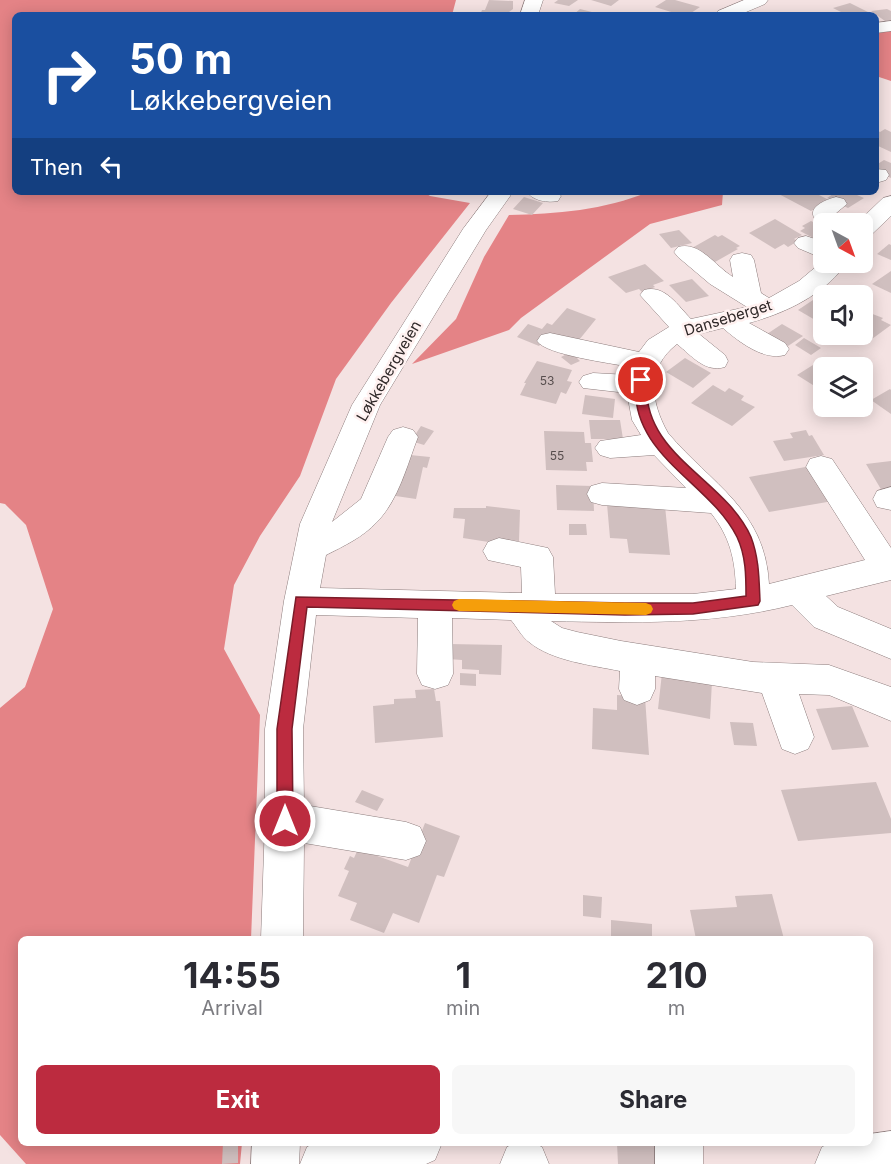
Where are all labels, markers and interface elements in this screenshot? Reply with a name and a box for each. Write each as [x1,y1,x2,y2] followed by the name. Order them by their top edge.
[129,33,232,84] text: 50 m
[30,36,108,114] icon: right
[129,84,332,117] text: Løkkebergveien
[95,150,128,183] icon: left
[30,154,83,180] text: Then
[813,213,873,273] north arrow
[813,213,873,417] map controls
[813,285,873,345] button: sound
[682,295,774,340] street label: Danseberget
[352,317,425,424] street label: Løkkebergveien
[615,354,666,405] pin
[813,357,873,417] button: layers
[624,363,657,396] icon: arrive
[540,373,554,388] house number: 53
[550,448,564,463] house number: 55
[253,789,317,853] position arrow
[183,953,281,997] text: 14:55
[455,953,471,997] text: 1
[645,953,708,997] text: 210
[201,996,263,1020] text: Arrival
[446,996,480,1020] text: min
[668,996,685,1020] text: m
[36,1065,440,1134] button: Exit
[452,1065,855,1134] button: Share

